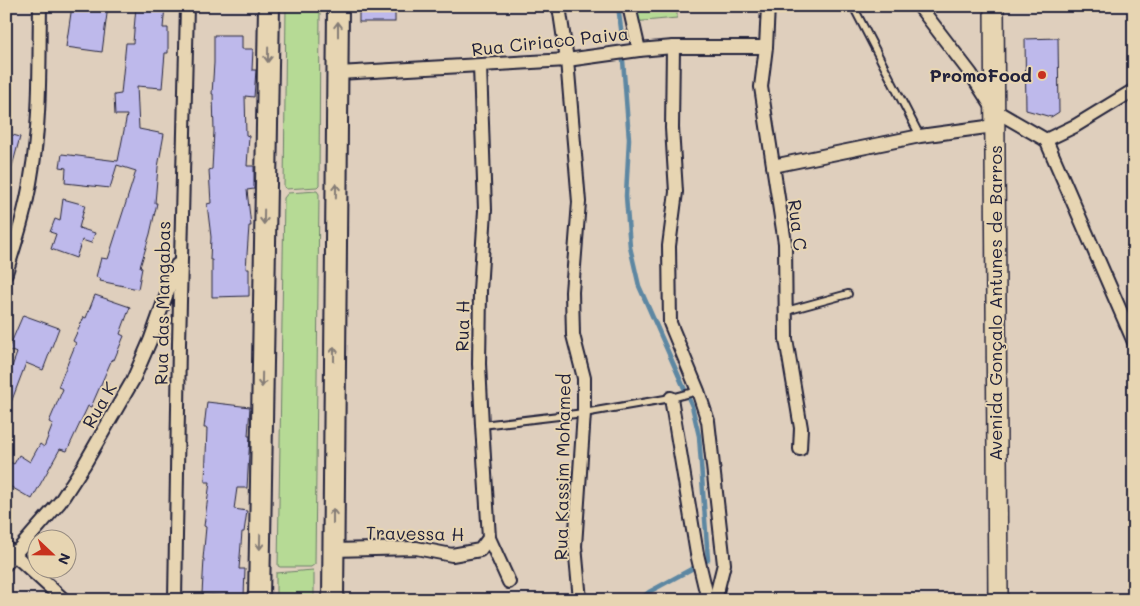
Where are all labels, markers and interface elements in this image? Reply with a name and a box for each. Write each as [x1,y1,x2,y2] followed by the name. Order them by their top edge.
[333,21,343,37] one-way arrow
[470,21,630,61] street label: Rua Ciriaco Paiva
[263,46,273,63] one-way arrow
[929,63,1032,87] place label: PromoFood
[1036,69,1048,81] marker: PromoFood
[983,145,1007,461] street label: Avenida Gonçalo Antunes de Barros
[331,183,341,200] one-way arrow
[783,198,813,252] street label: Rua C
[259,209,269,225] one-way arrow
[149,221,175,385] street label: Rua das Mangabas
[450,300,474,352] street label: Rua H
[329,346,339,362] one-way arrow
[257,372,267,388] one-way arrow
[548,373,576,561] street label: Rua Kassim Mohamed
[76,378,122,432] street label: Rua K
[328,508,338,524] one-way arrow
[366,520,464,546] street label: Travessa H
[28,528,78,578] north arrow
[255,534,265,550] one-way arrow
[54,551,75,568] text: N

